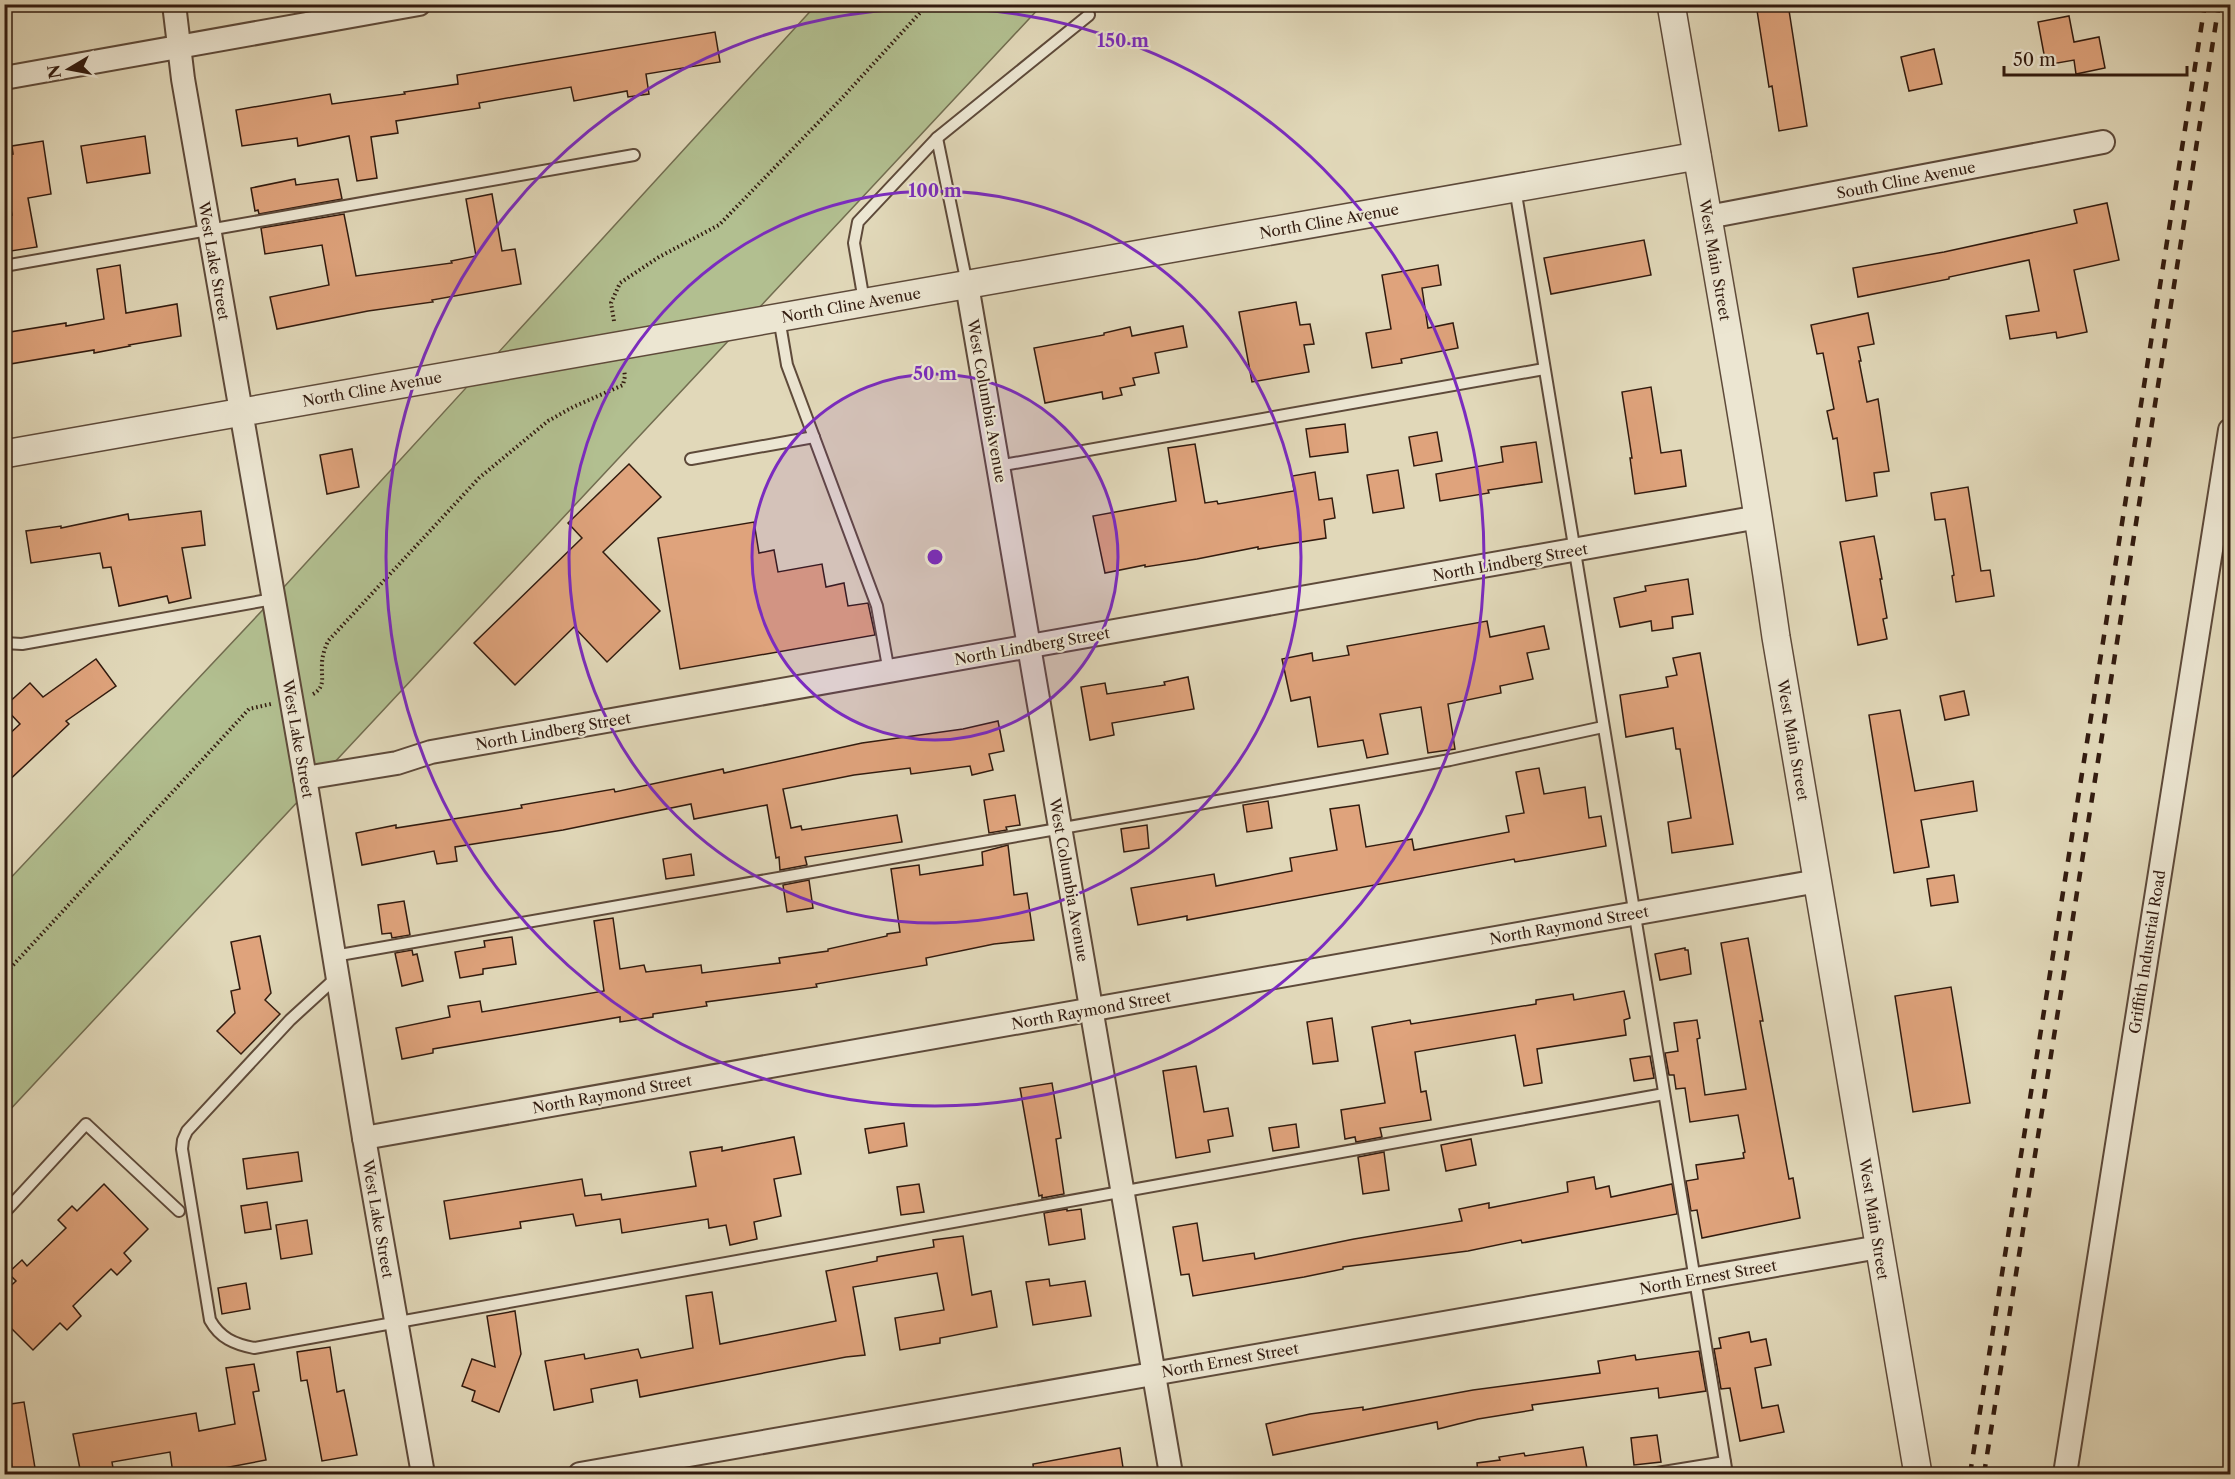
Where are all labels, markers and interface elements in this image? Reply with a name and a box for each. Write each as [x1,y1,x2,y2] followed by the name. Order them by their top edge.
[1097,30,1149,52] text: 150 m
[39,39,99,99] north arrow
[2004,39,2187,77] scale bar
[2013,49,2056,71] text: 50 m
[43,63,65,80] text: N
[1835,157,1977,203] street label: South Cline Avenue
[908,180,962,202] text: 100 m
[1695,197,1735,323] street label: West Main Street
[194,199,234,322] street label: West Lake Street
[1258,199,1400,243] street label: North Cline Avenue
[780,283,922,327] street label: North Cline Avenue
[963,317,1011,484] street label: West Columbia Avenue
[913,363,957,385] text: 50 m
[301,367,443,411] street label: North Cline Avenue
[1431,539,1590,585] street label: North Lindberg Street
[925,547,945,567] centre of rings
[953,623,1112,669] street label: North Lindberg Street
[278,677,318,800] street label: West Lake Street
[1773,677,1813,803] street label: West Main Street
[474,708,633,754] street label: North Lindberg Street
[1045,796,1093,963] street label: West Columbia Avenue
[2125,869,2169,1035] street label: Griffith Industrial Road
[1488,902,1651,948] street label: North Raymond Street
[1010,987,1173,1033] street label: North Raymond Street
[531,1071,694,1117] street label: North Raymond Street
[1855,1156,1893,1282] street label: West Main Street
[358,1157,398,1280] street label: West Lake Street
[1638,1255,1779,1298] street label: North Ernest Street
[1160,1338,1301,1381] street label: North Ernest Street

